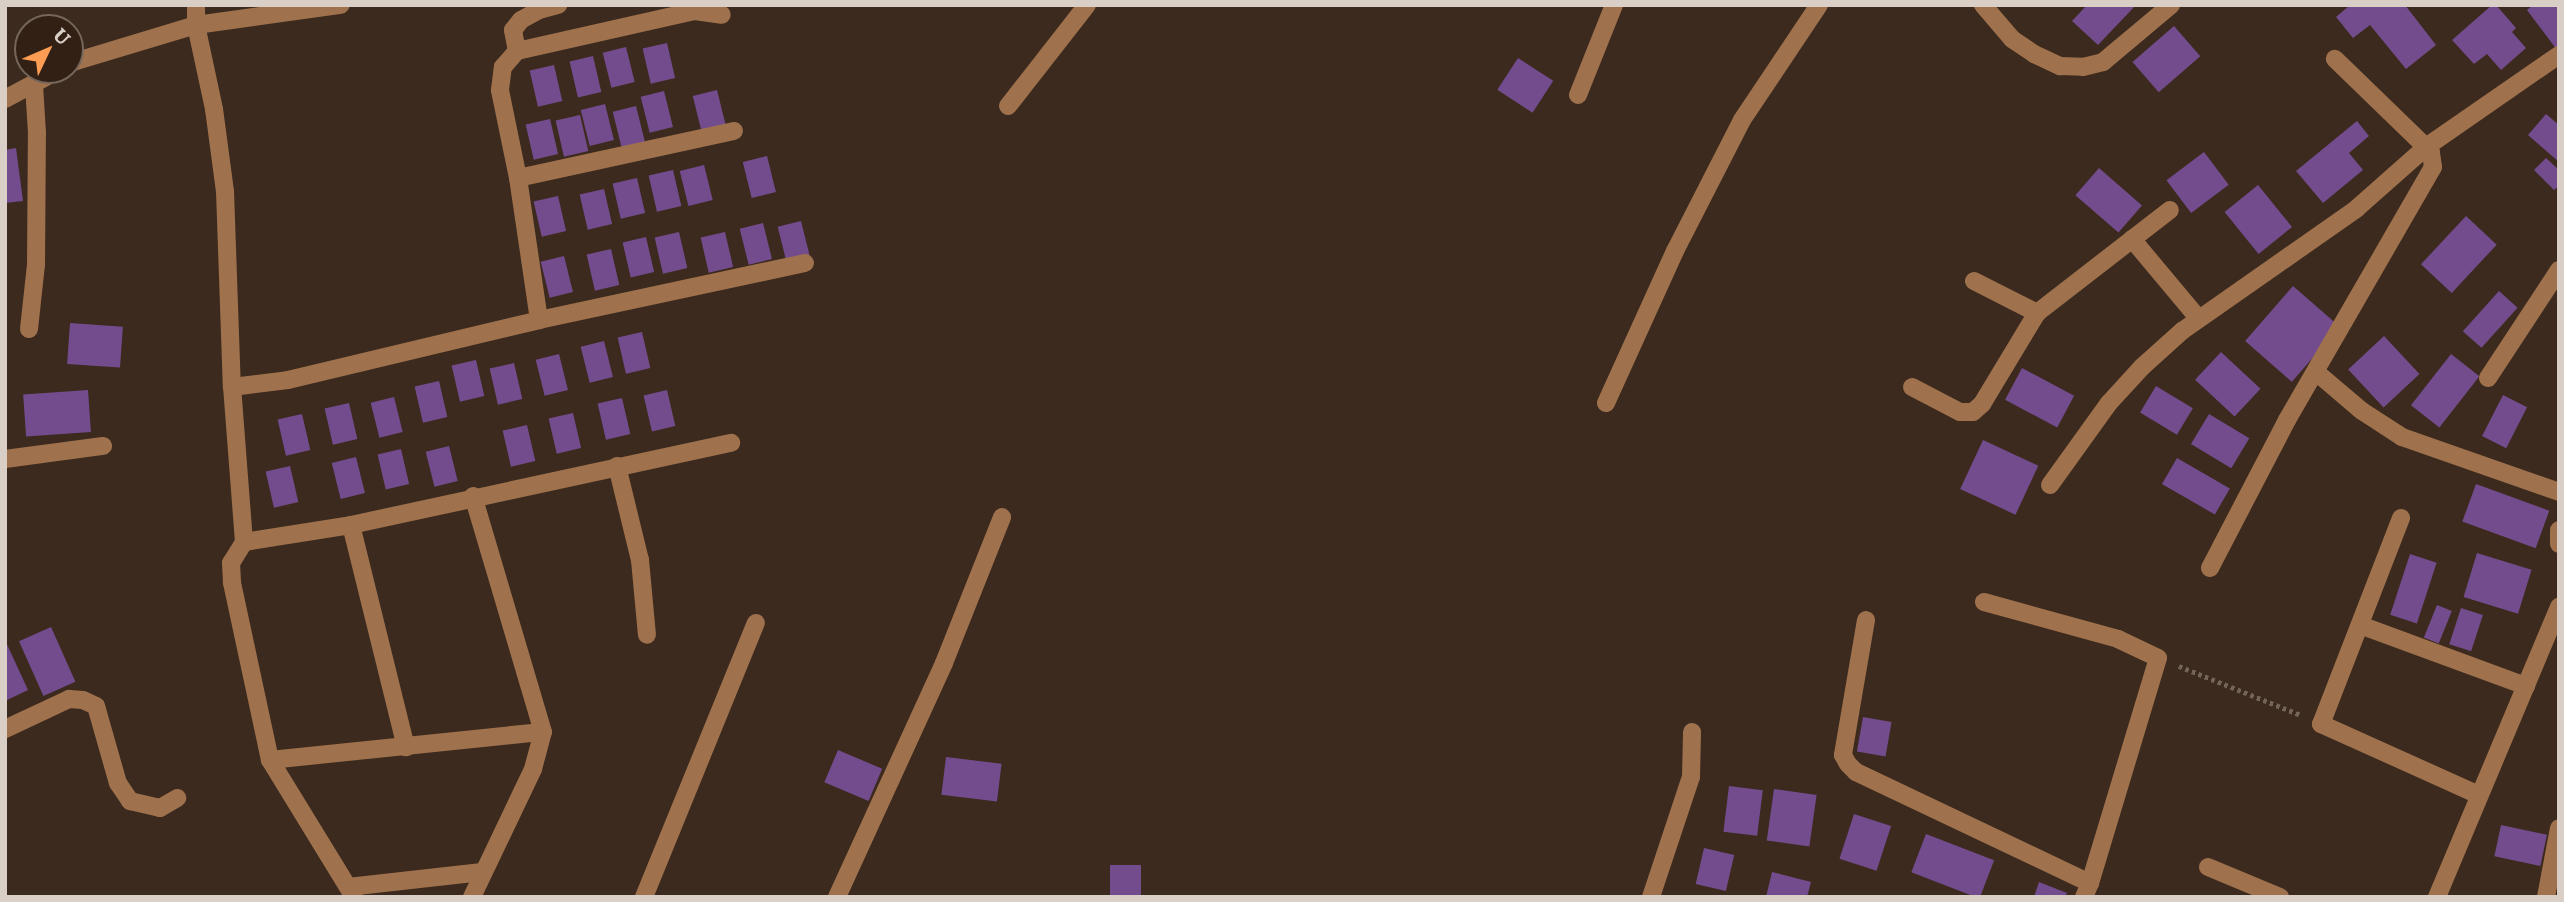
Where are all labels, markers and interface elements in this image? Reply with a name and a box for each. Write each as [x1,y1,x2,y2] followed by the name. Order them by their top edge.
[14,14,84,84] north arrow
[47,21,78,51] text: U

